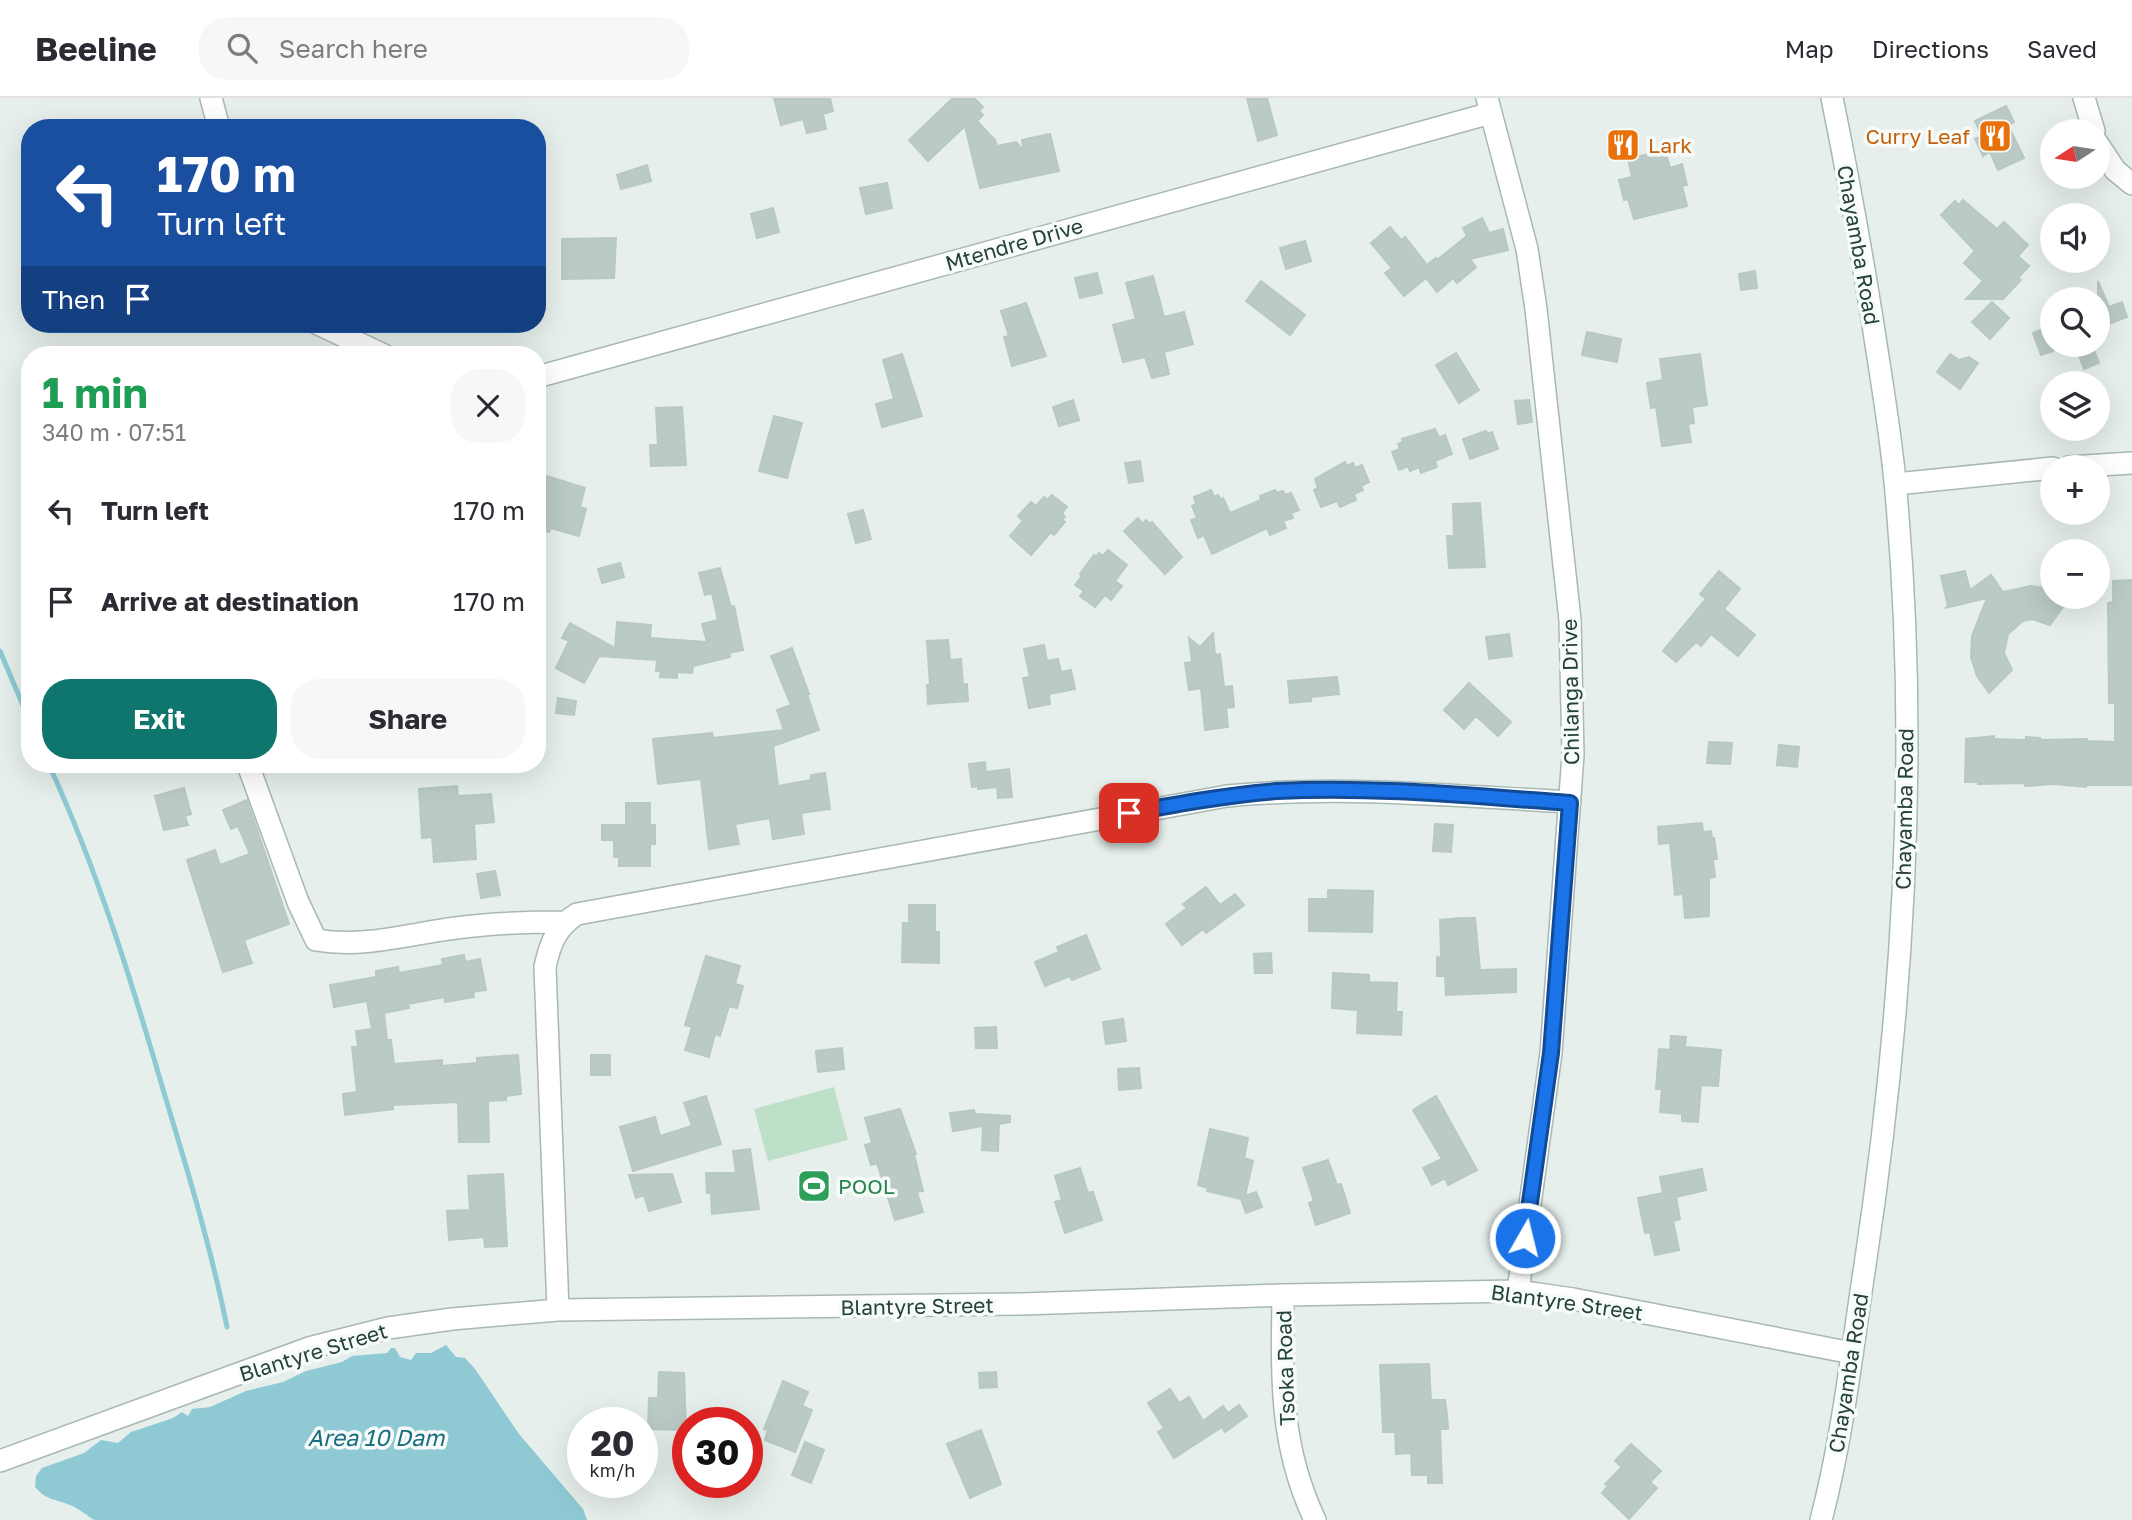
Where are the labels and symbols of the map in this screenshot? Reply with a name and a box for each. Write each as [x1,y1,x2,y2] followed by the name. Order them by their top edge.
[1976,117,2014,155] restaurant icon: Curry Leaf
[2040,119,2110,189] north arrow
[1866,123,1970,149] place label: Curry Leaf
[1604,126,1642,164] restaurant icon: Lark
[1648,132,1692,158] place label: Lark
[1832,163,1886,327] street label: Chayamba Road
[942,212,1086,276] street label: Mtendre Drive
[1556,619,1584,765] street label: Chilanga Drive
[1890,728,1918,890] street label: Chayamba Road
[1099,783,1159,843] pin
[795,1167,833,1205] sports icon: POOL
[838,1173,895,1199] place label: POOL
[1488,1201,1562,1275] position arrow
[1489,1278,1645,1326] street label: Blantyre Street
[1823,1291,1873,1455] street label: Chayamba Road
[840,1292,994,1320] street label: Blantyre Street
[1270,1310,1300,1426] street label: Tsoka Road
[236,1317,390,1387] street label: Blantyre Street
[672,1407,763,1498] speed limit sign: 30
[308,1423,446,1451] water label: Area 10 Dam

